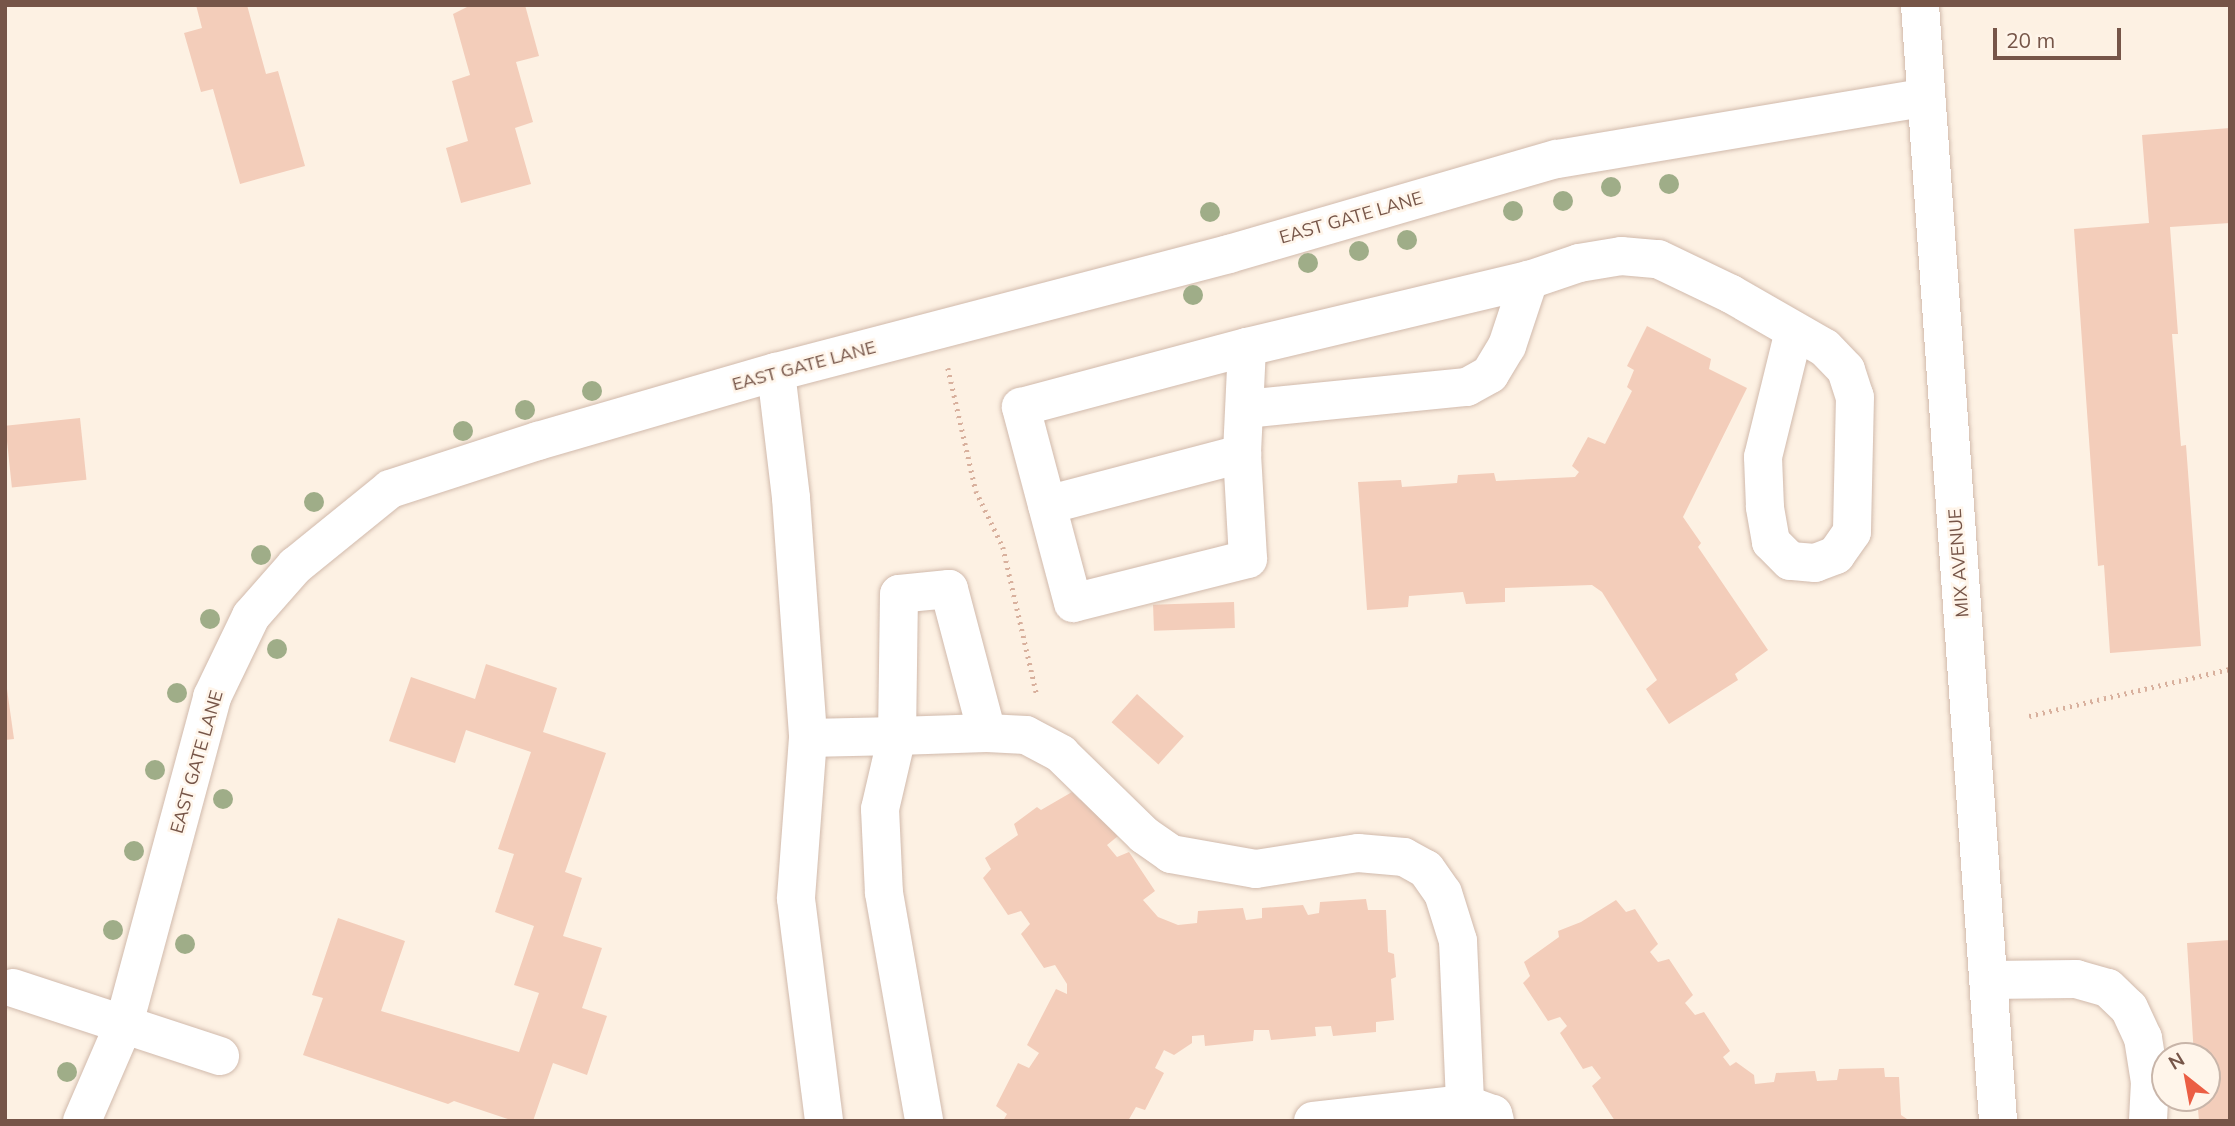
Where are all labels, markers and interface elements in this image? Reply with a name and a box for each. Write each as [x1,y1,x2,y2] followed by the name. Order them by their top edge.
[1997,14,2125,58] scale bar
[2006,27,2055,53] text: 20 m
[1277,187,1425,249] street label: EAST GATE LANE
[730,336,878,396] street label: EAST GATE LANE
[1944,508,1974,618] street label: MIX AVENUE
[166,688,228,836] street label: EAST GATE LANE
[2151,1042,2221,1112] north arrow
[2164,1047,2189,1075] text: N

